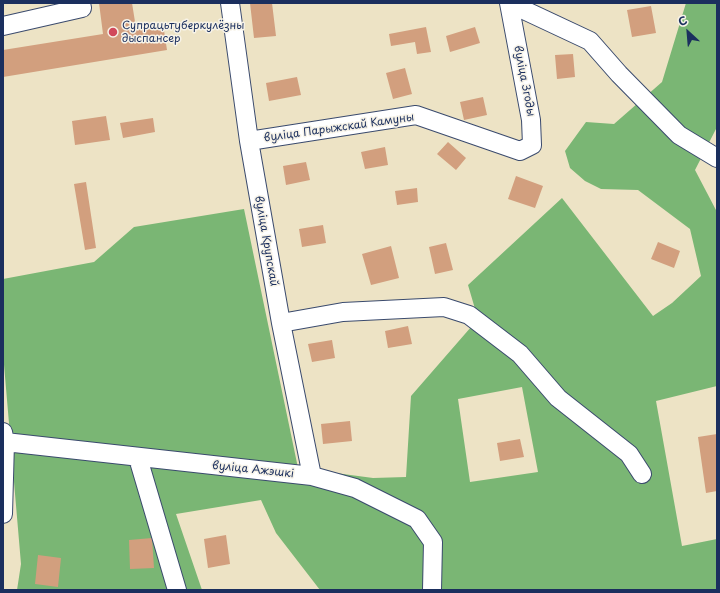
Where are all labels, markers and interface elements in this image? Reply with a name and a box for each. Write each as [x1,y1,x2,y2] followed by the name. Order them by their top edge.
[675,11,690,30] text: С
[668,12,708,52] north arrow
[122,19,244,45] place label: Супрацьтуберкулёзны дыспансер
[107,26,119,38] marker: Супрацьтуберкулёзны дыспансер
[511,44,537,118] street label: вуліца Згоды
[263,111,415,145] street label: вуліца Парыжскай Камуны
[252,195,280,287] street label: вуліца Крупскай
[211,459,295,481] street label: вуліца Ажэшкі

